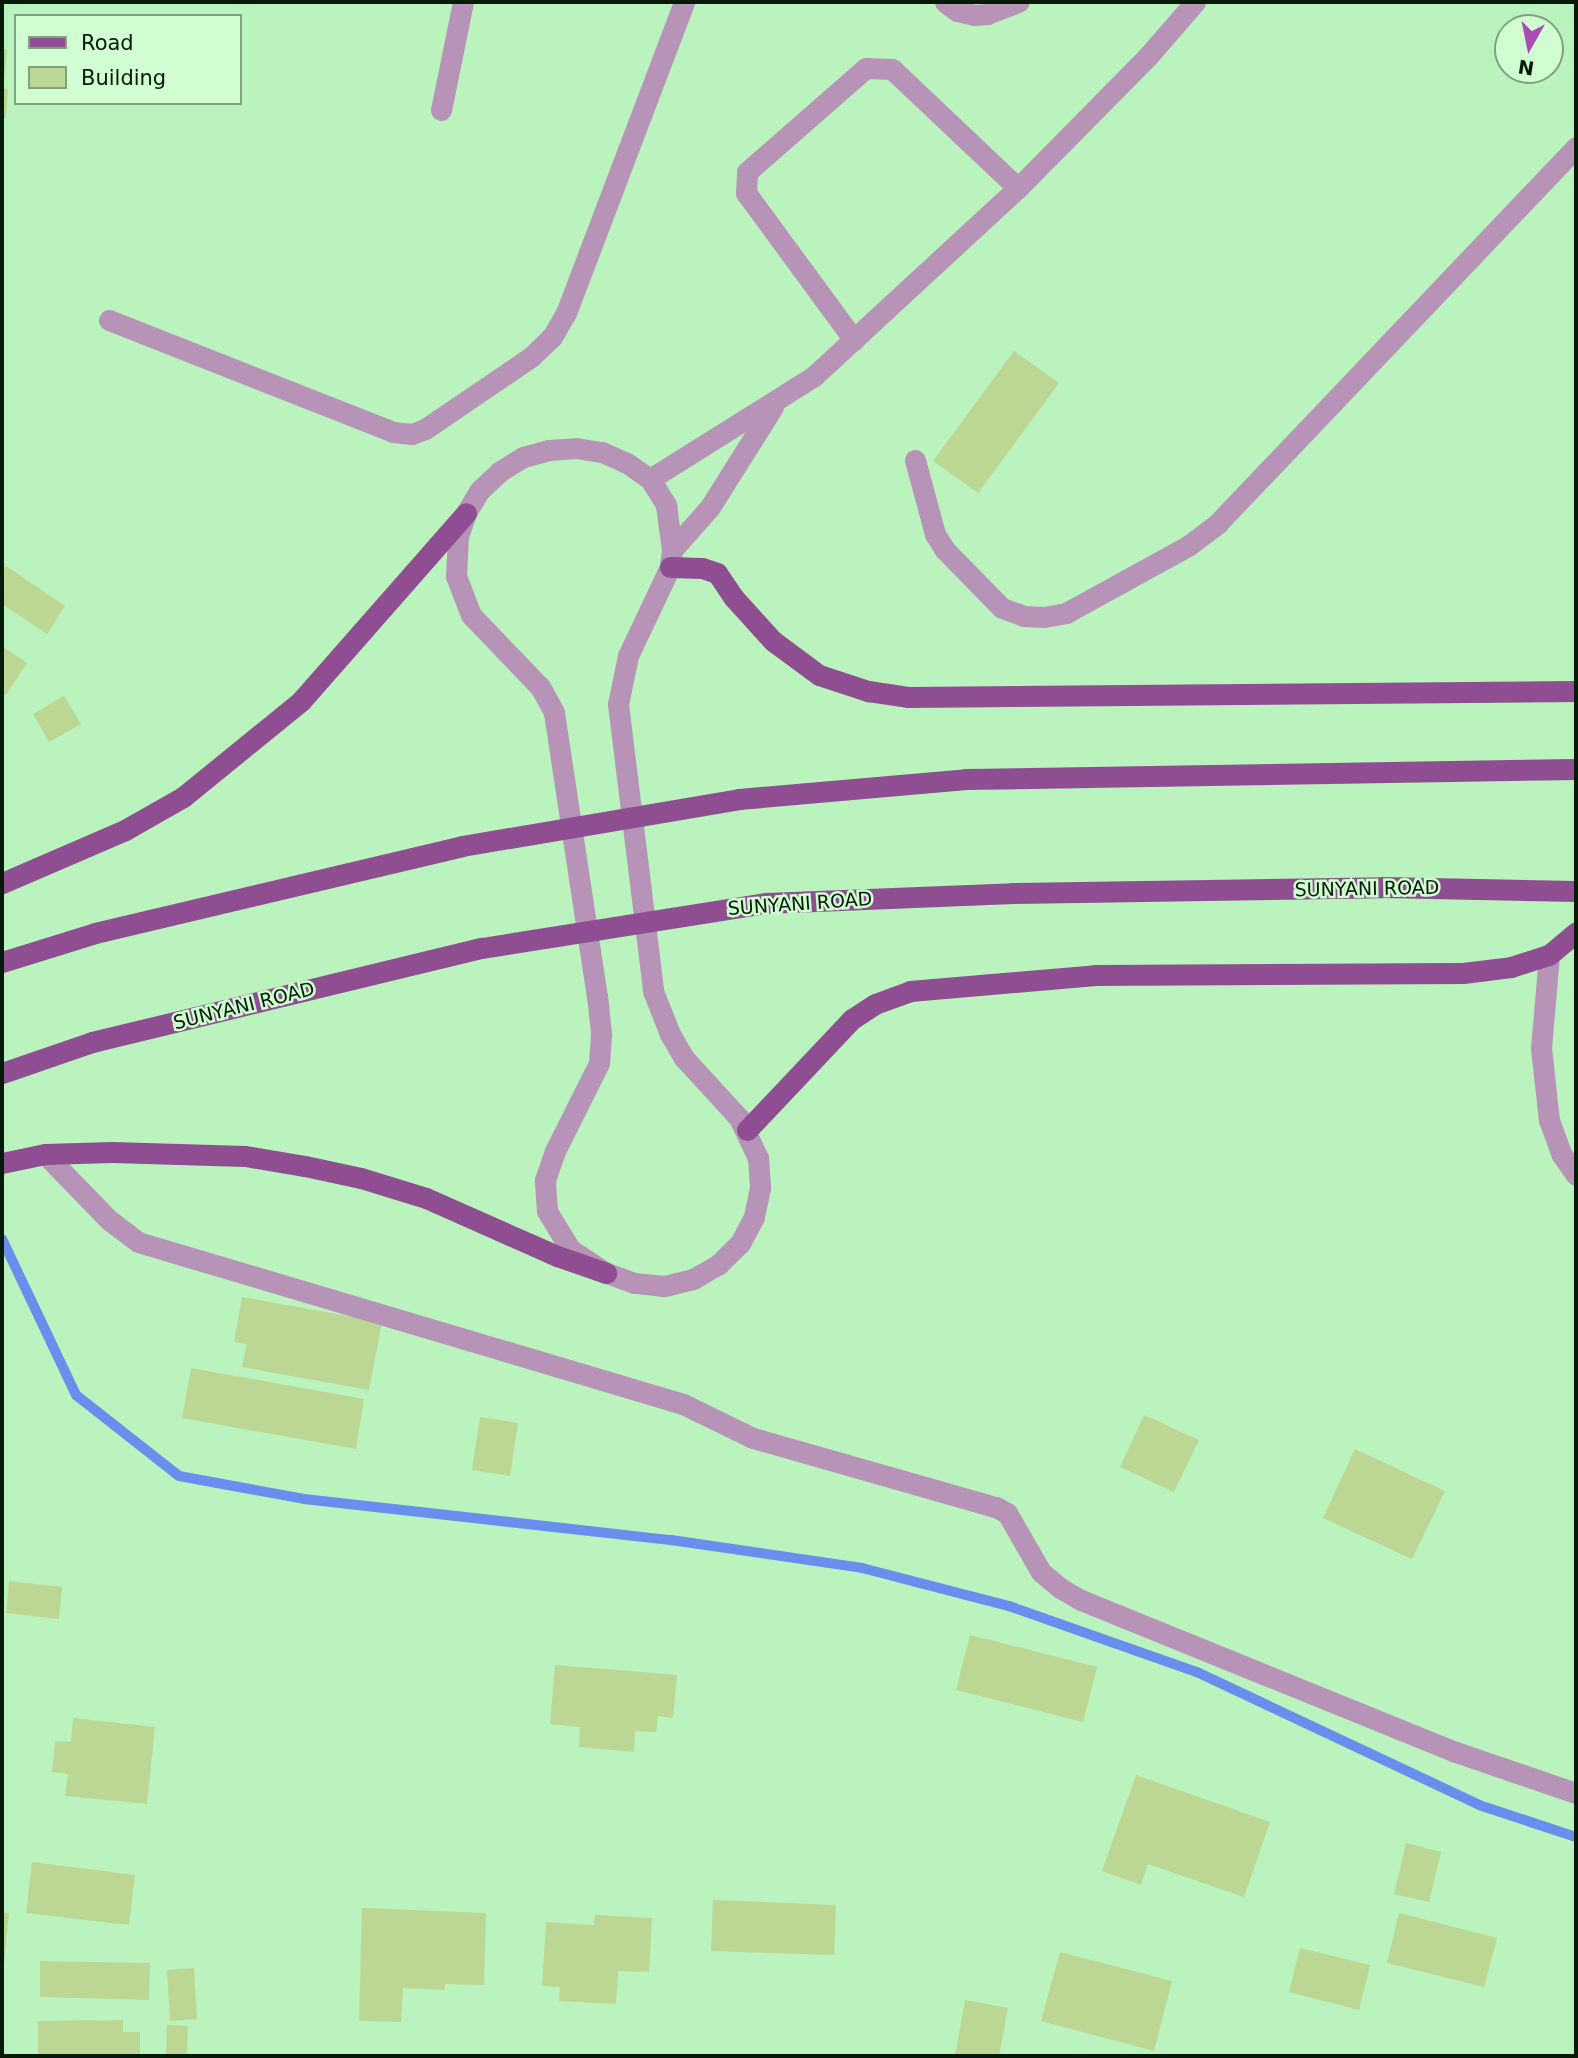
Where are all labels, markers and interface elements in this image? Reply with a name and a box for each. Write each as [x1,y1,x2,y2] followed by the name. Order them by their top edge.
[14,14,242,105] legend
[1494,14,1564,84] north arrow
[81,31,134,55] text: Road
[1516,56,1536,80] text: N
[81,66,166,90] text: Building
[1295,876,1439,902] street label: SUNYANI ROAD
[727,888,873,920] street label: SUNYANI ROAD
[171,977,317,1035] street label: SUNYANI ROAD

